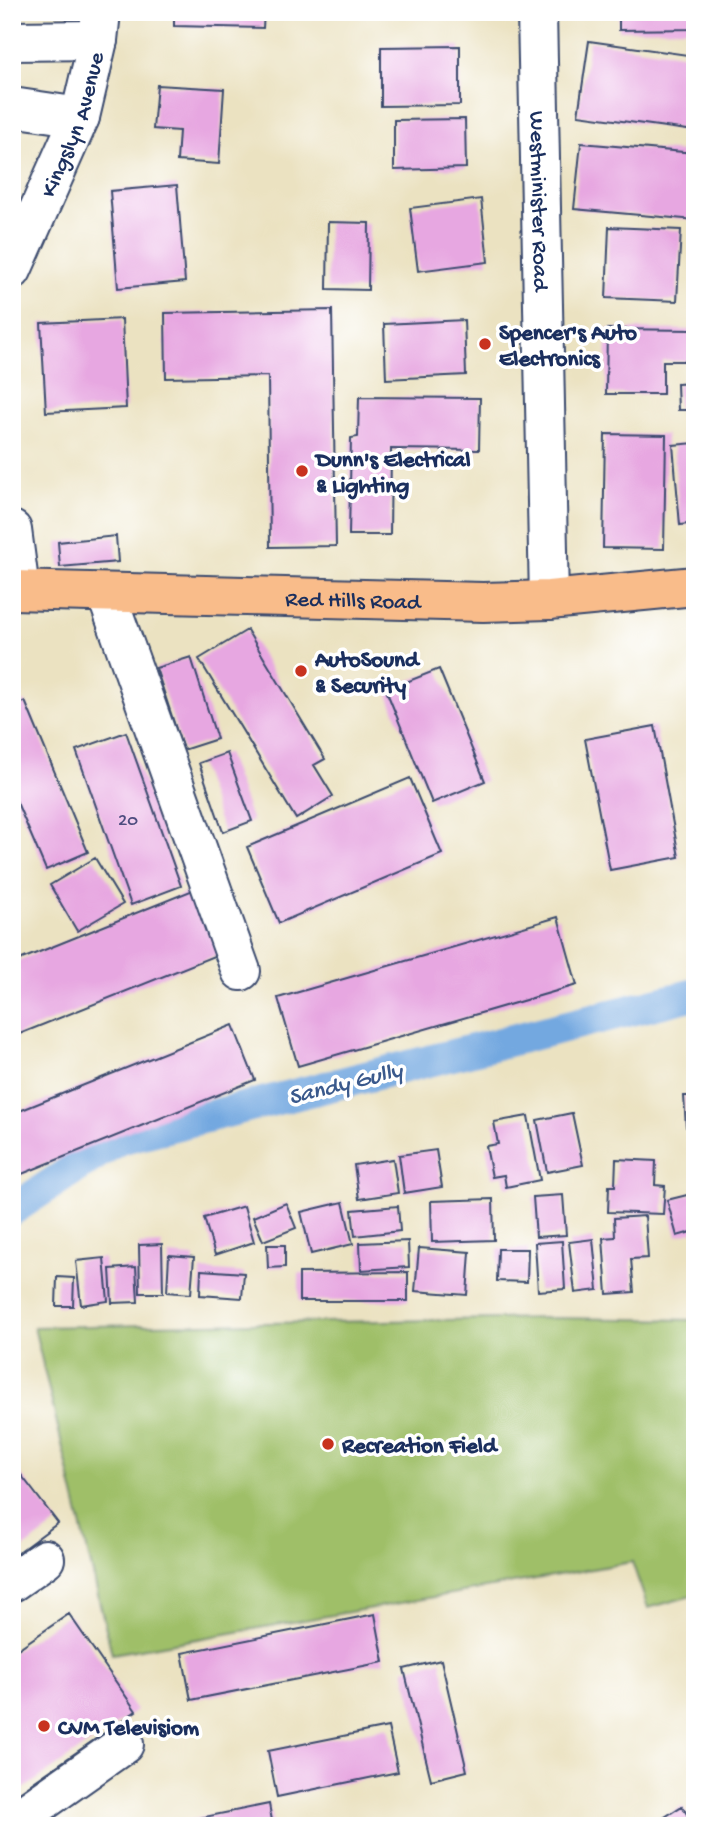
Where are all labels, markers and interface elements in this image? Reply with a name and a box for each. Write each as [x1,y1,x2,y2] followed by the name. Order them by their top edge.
[36,49,112,202] street label: Kingslyn Avenue
[522,111,553,293] street label: Westminister Road
[499,321,637,374] place label: Spencer's Auto Electronics
[477,336,493,352] marker: Spencer's Auto Electronics
[314,448,471,501] place label: Dunn's Electrical & Lighting
[294,463,310,479] marker: Dunn's Electrical & Lighting
[285,587,422,617] street label: Red Hills Road
[314,648,421,701] place label: AutoSound & Security
[293,663,309,679] marker: AutoSound & Security
[118,810,138,833] house number: 20
[286,1057,408,1114] water label: Sandy Gully
[341,1434,499,1461] place label: Recreation Field
[320,1436,336,1452] marker: Recreation Field
[58,1716,200,1743] place label: CVM Televisiom
[36,1718,52,1734] marker: CVM Televisiom

